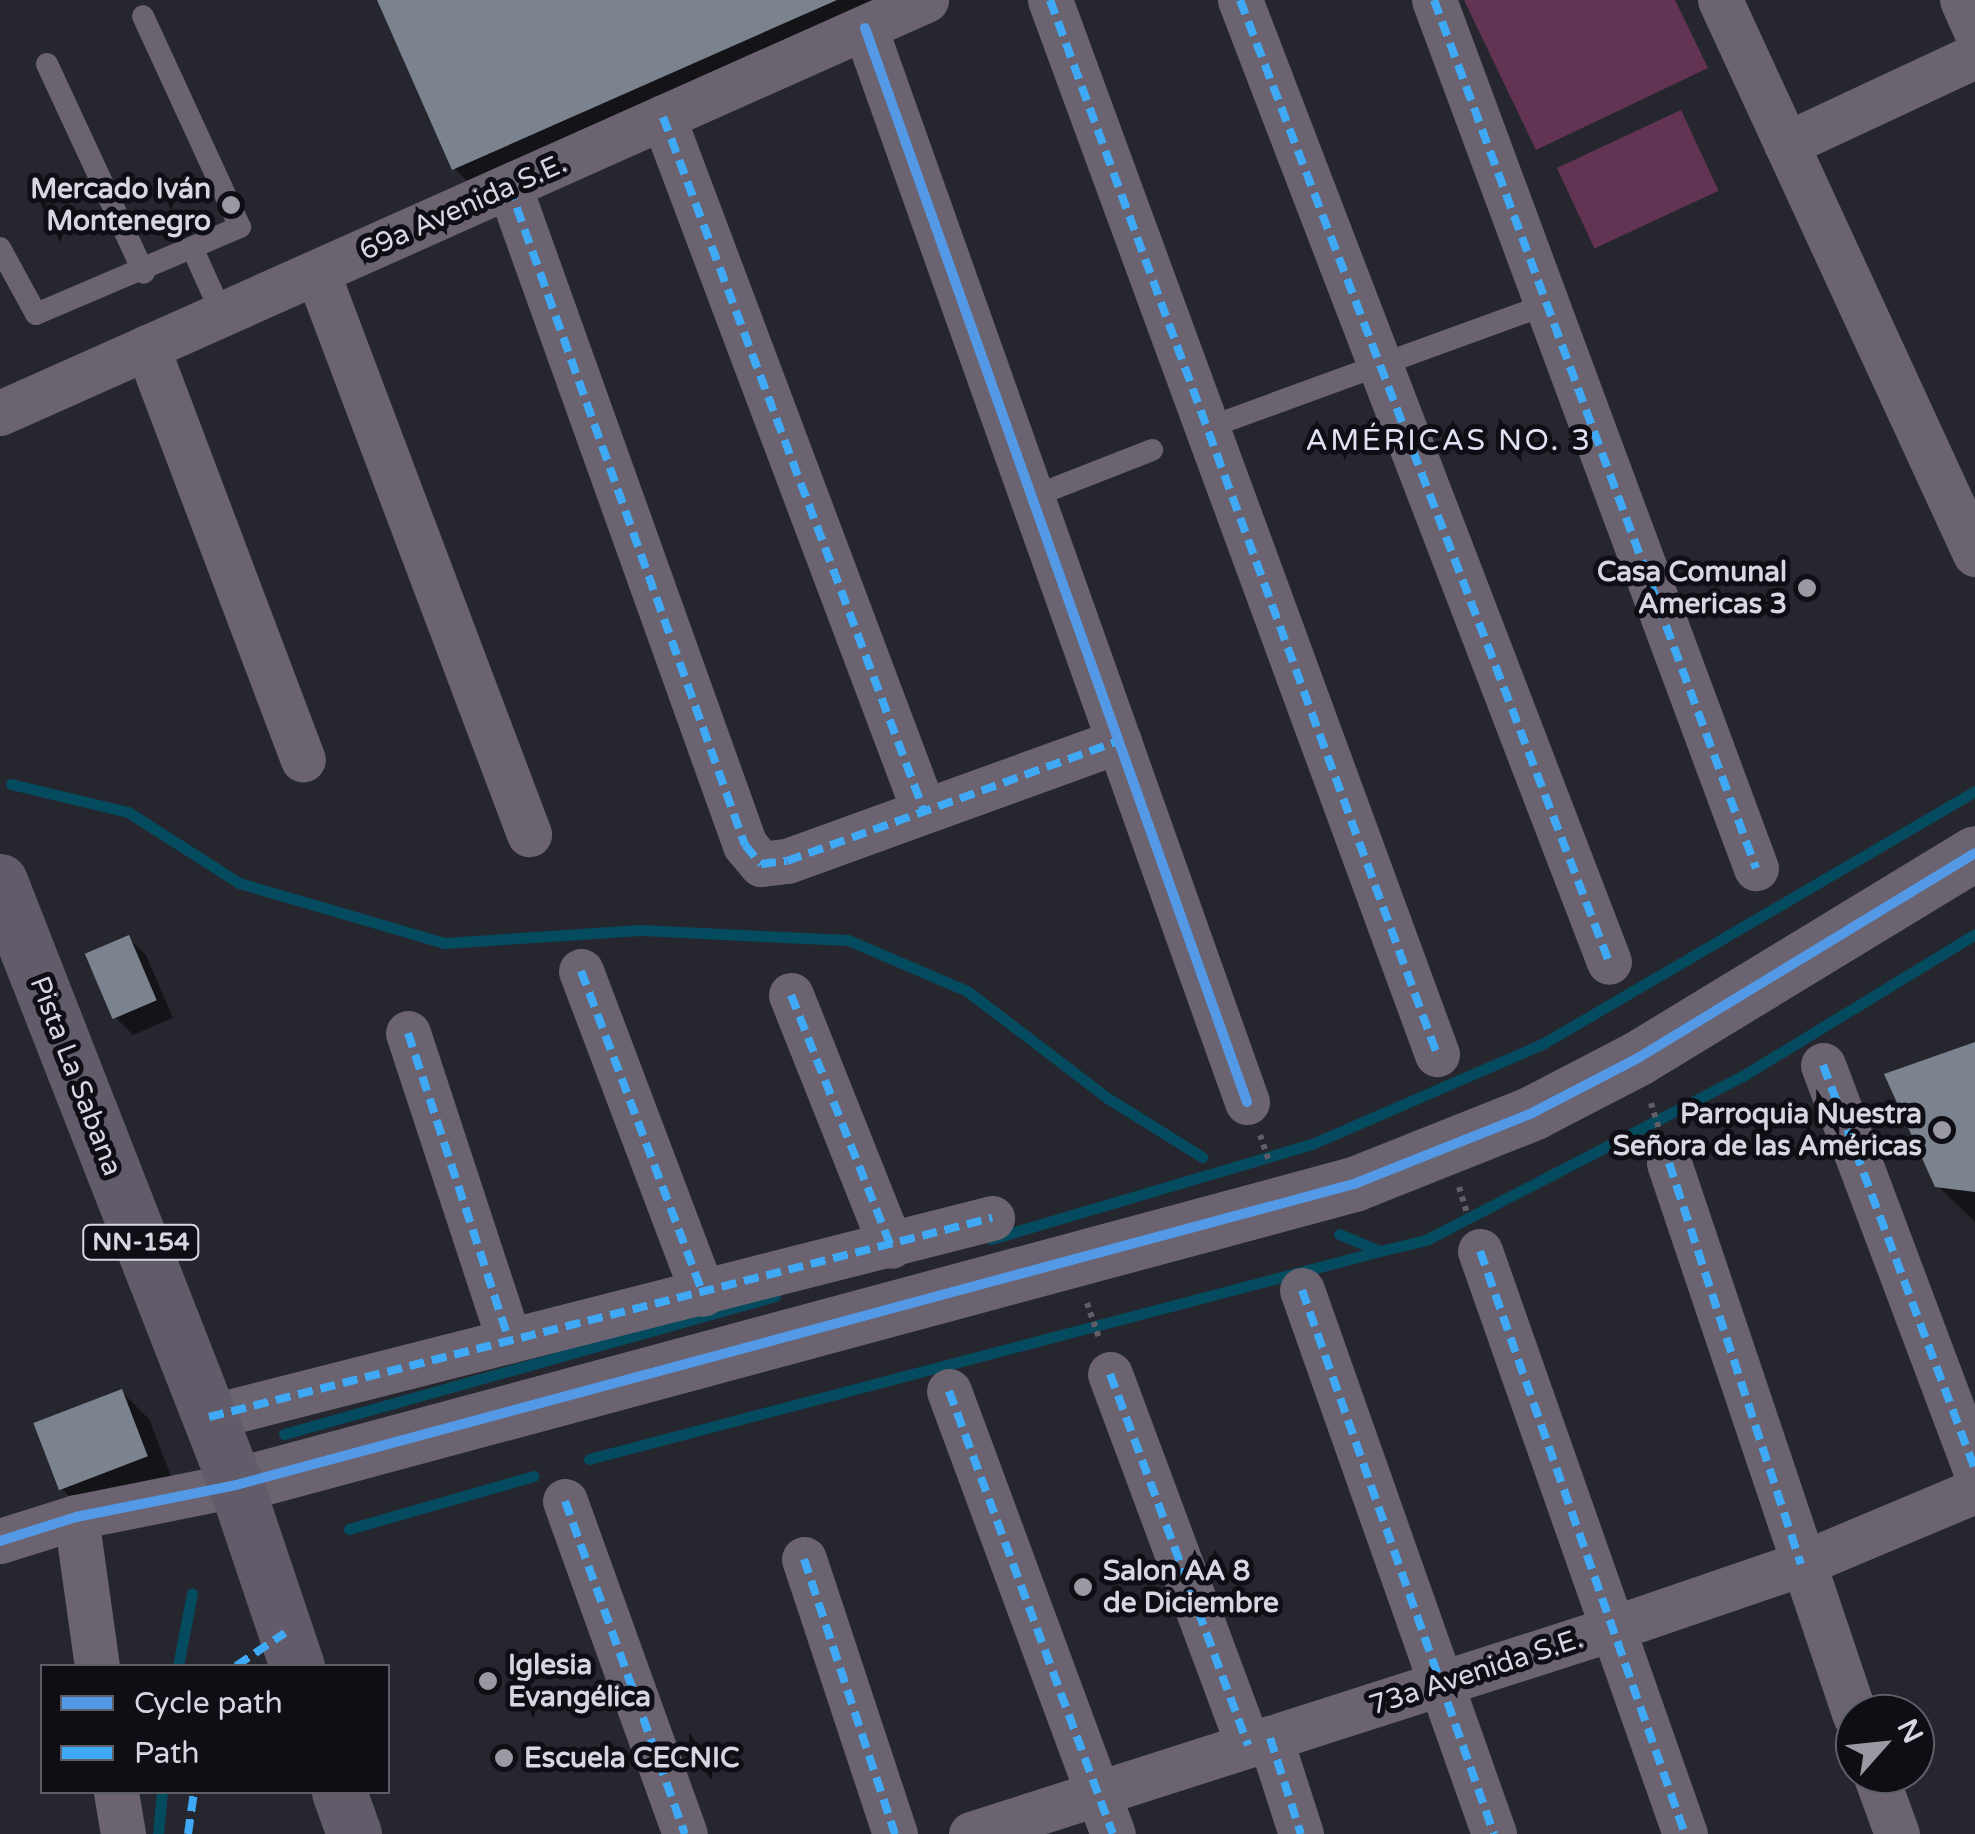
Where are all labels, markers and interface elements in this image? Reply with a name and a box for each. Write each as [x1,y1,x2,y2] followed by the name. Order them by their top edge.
[354,146,572,268] street label: 69a Avenida S.E.
[30,172,211,238] place label: Mercado Iván Montenegro
[220,194,242,216] marker: Mercado Iván Montenegro
[1305,423,1593,459] district label: AMÉRICAS NO. 3
[1597,555,1787,621] place label: Casa Comunal Americas 3
[1796,577,1818,599] marker: Casa Comunal Americas 3
[23,972,129,1180] street label: Pista La Sabana
[1613,1097,1922,1163] place label: Parroquia Nuestra Señora de las Américas
[1931,1119,1953,1141] marker: Parroquia Nuestra Señora de las Américas
[81,1222,201,1262] road number: NN-154
[1103,1554,1279,1620] place label: Salon AA 8 de Diciembre
[1072,1576,1094,1598] marker: Salon AA 8 de Diciembre
[1365,1622,1587,1722] street label: 73a Avenida S.E.
[508,1648,651,1714] place label: Iglesia Evangélica
[40,1664,390,1794] legend
[477,1670,499,1692] marker: Iglesia Evangélica
[134,1685,283,1722] text: Cycle path
[1835,1694,1935,1794] north arrow
[1890,1714,1930,1749] text: N
[134,1735,200,1772] text: Path
[524,1741,739,1775] place label: Escuela CECNIC
[493,1747,515,1769] marker: Escuela CECNIC

